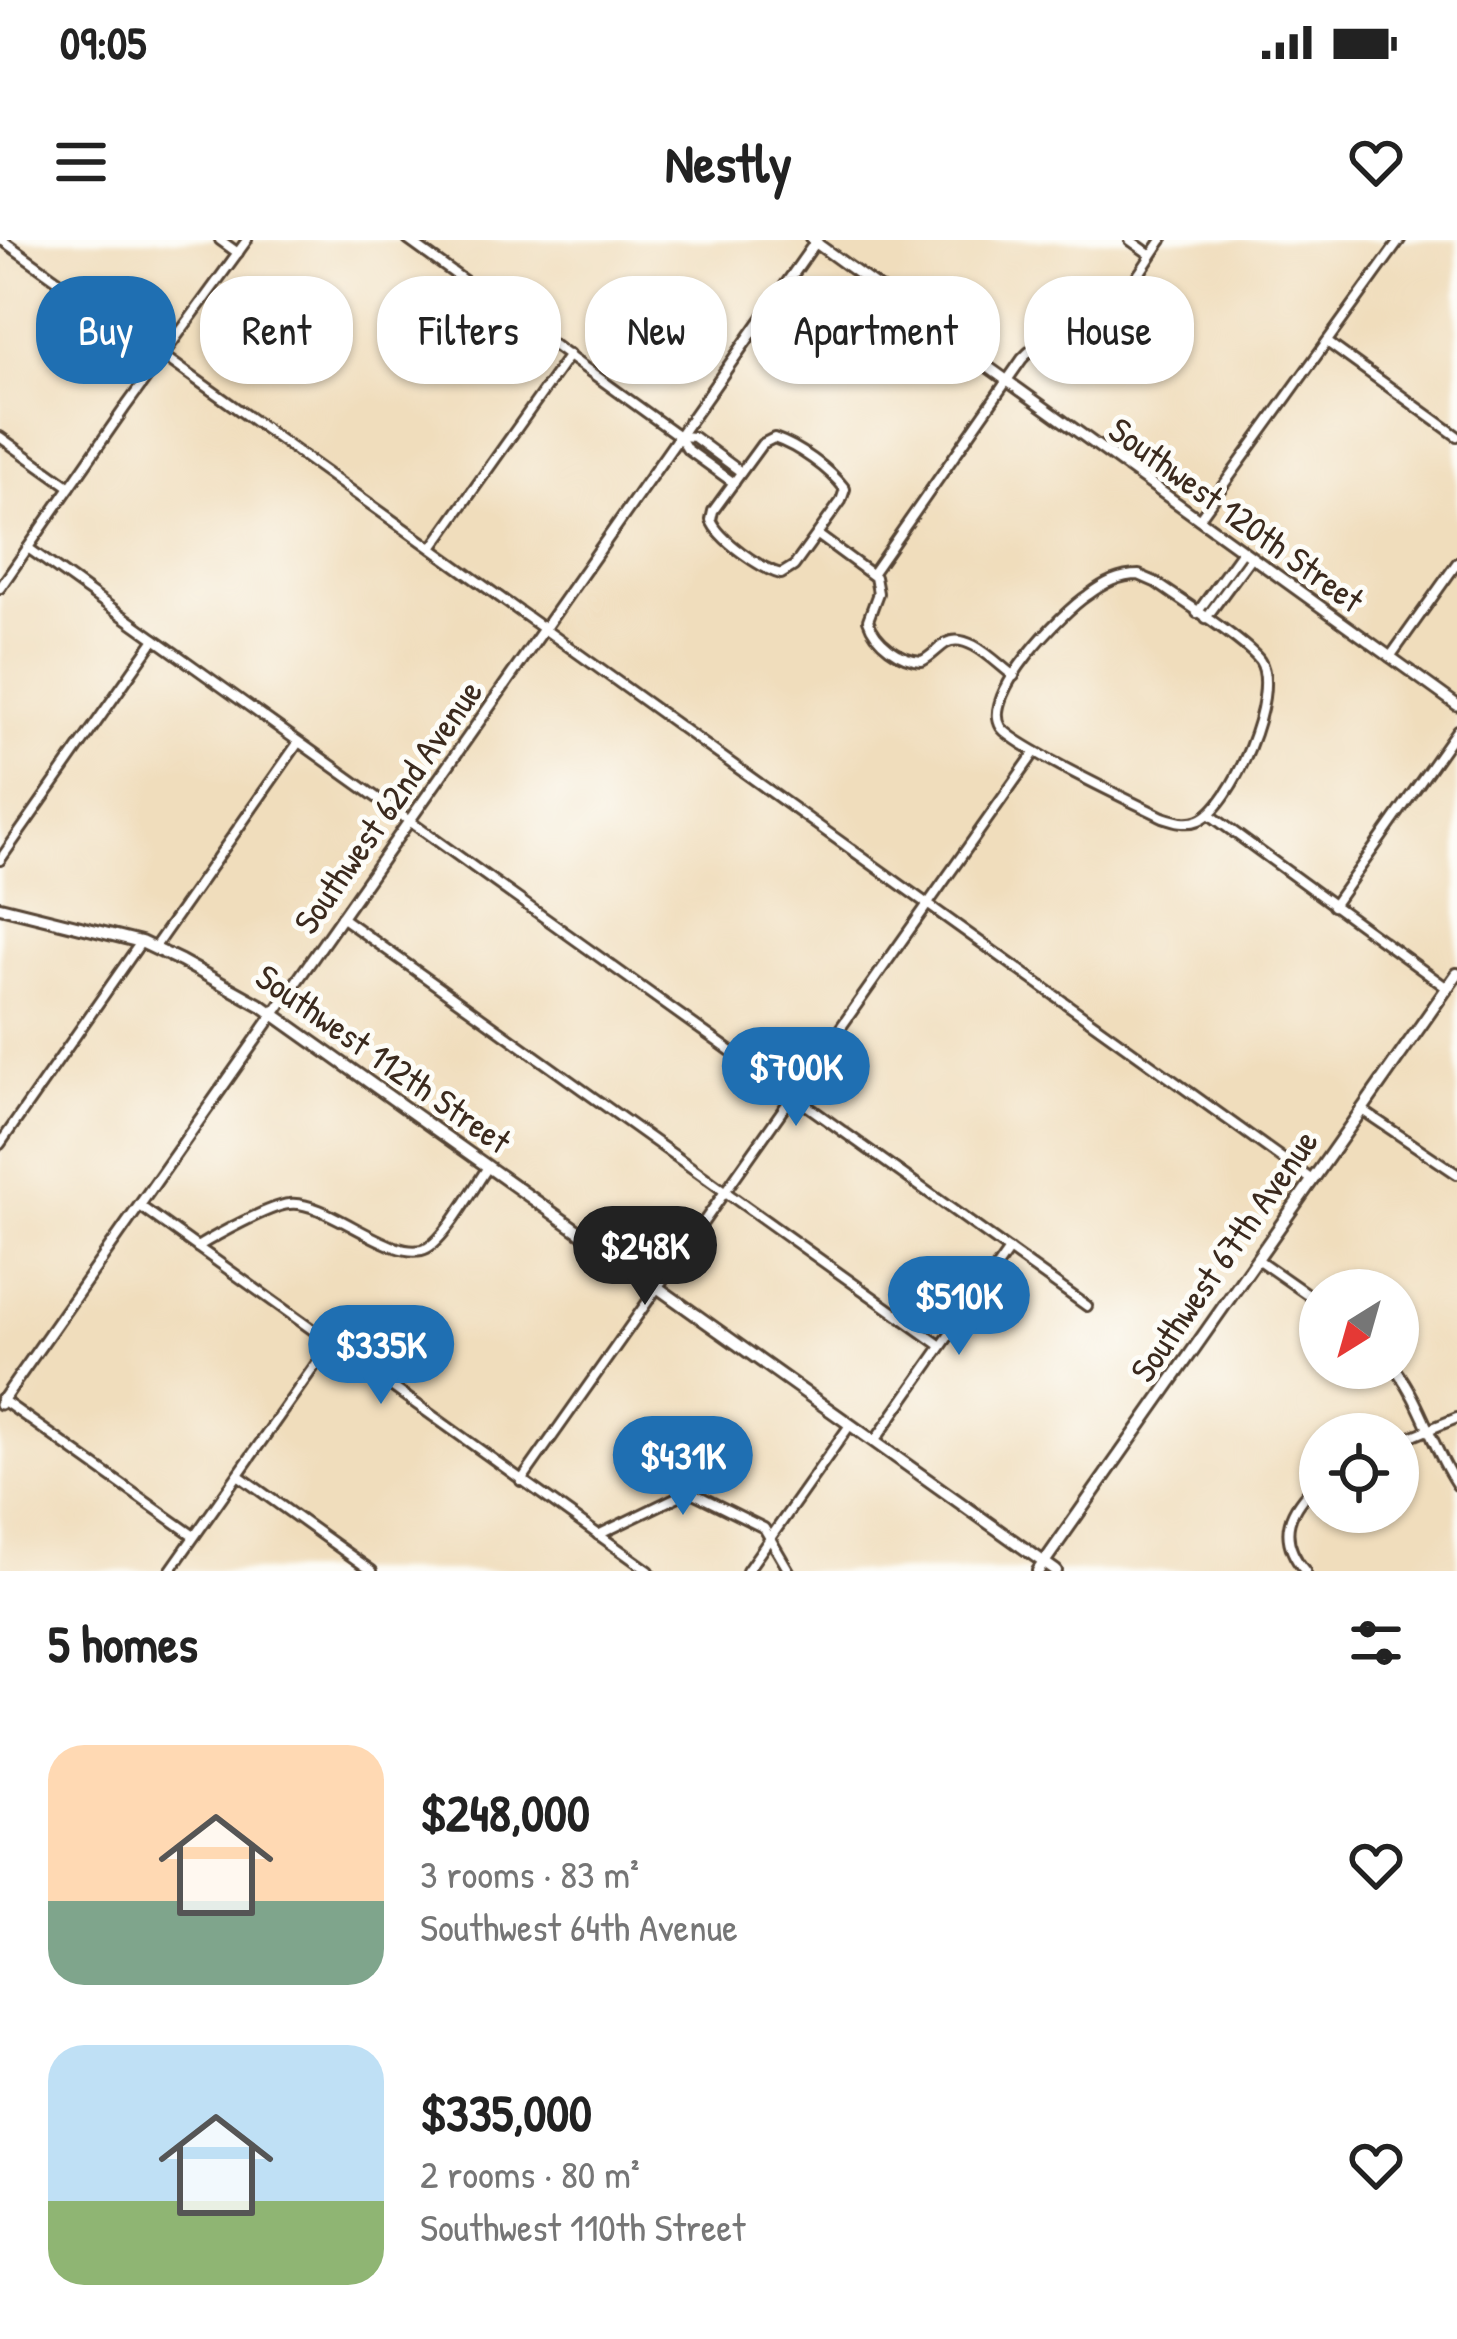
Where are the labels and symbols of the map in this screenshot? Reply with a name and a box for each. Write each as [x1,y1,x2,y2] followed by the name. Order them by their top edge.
[1100,405,1375,624] street label: Southwest 120th Street
[281,669,493,943] street label: Southwest 62nd Avenue
[247,952,522,1165] street label: Southwest 112th Street
[712,1027,880,1129] pin: $700K
[1118,1119,1328,1391] street label: Southwest 67th Avenue
[561,1206,729,1308] pin: $248K
[875,1256,1043,1358] pin: $510K
[1299,1269,1419,1389] north arrow
[297,1305,465,1407] pin: $335K
[599,1416,767,1518] pin: $431K

